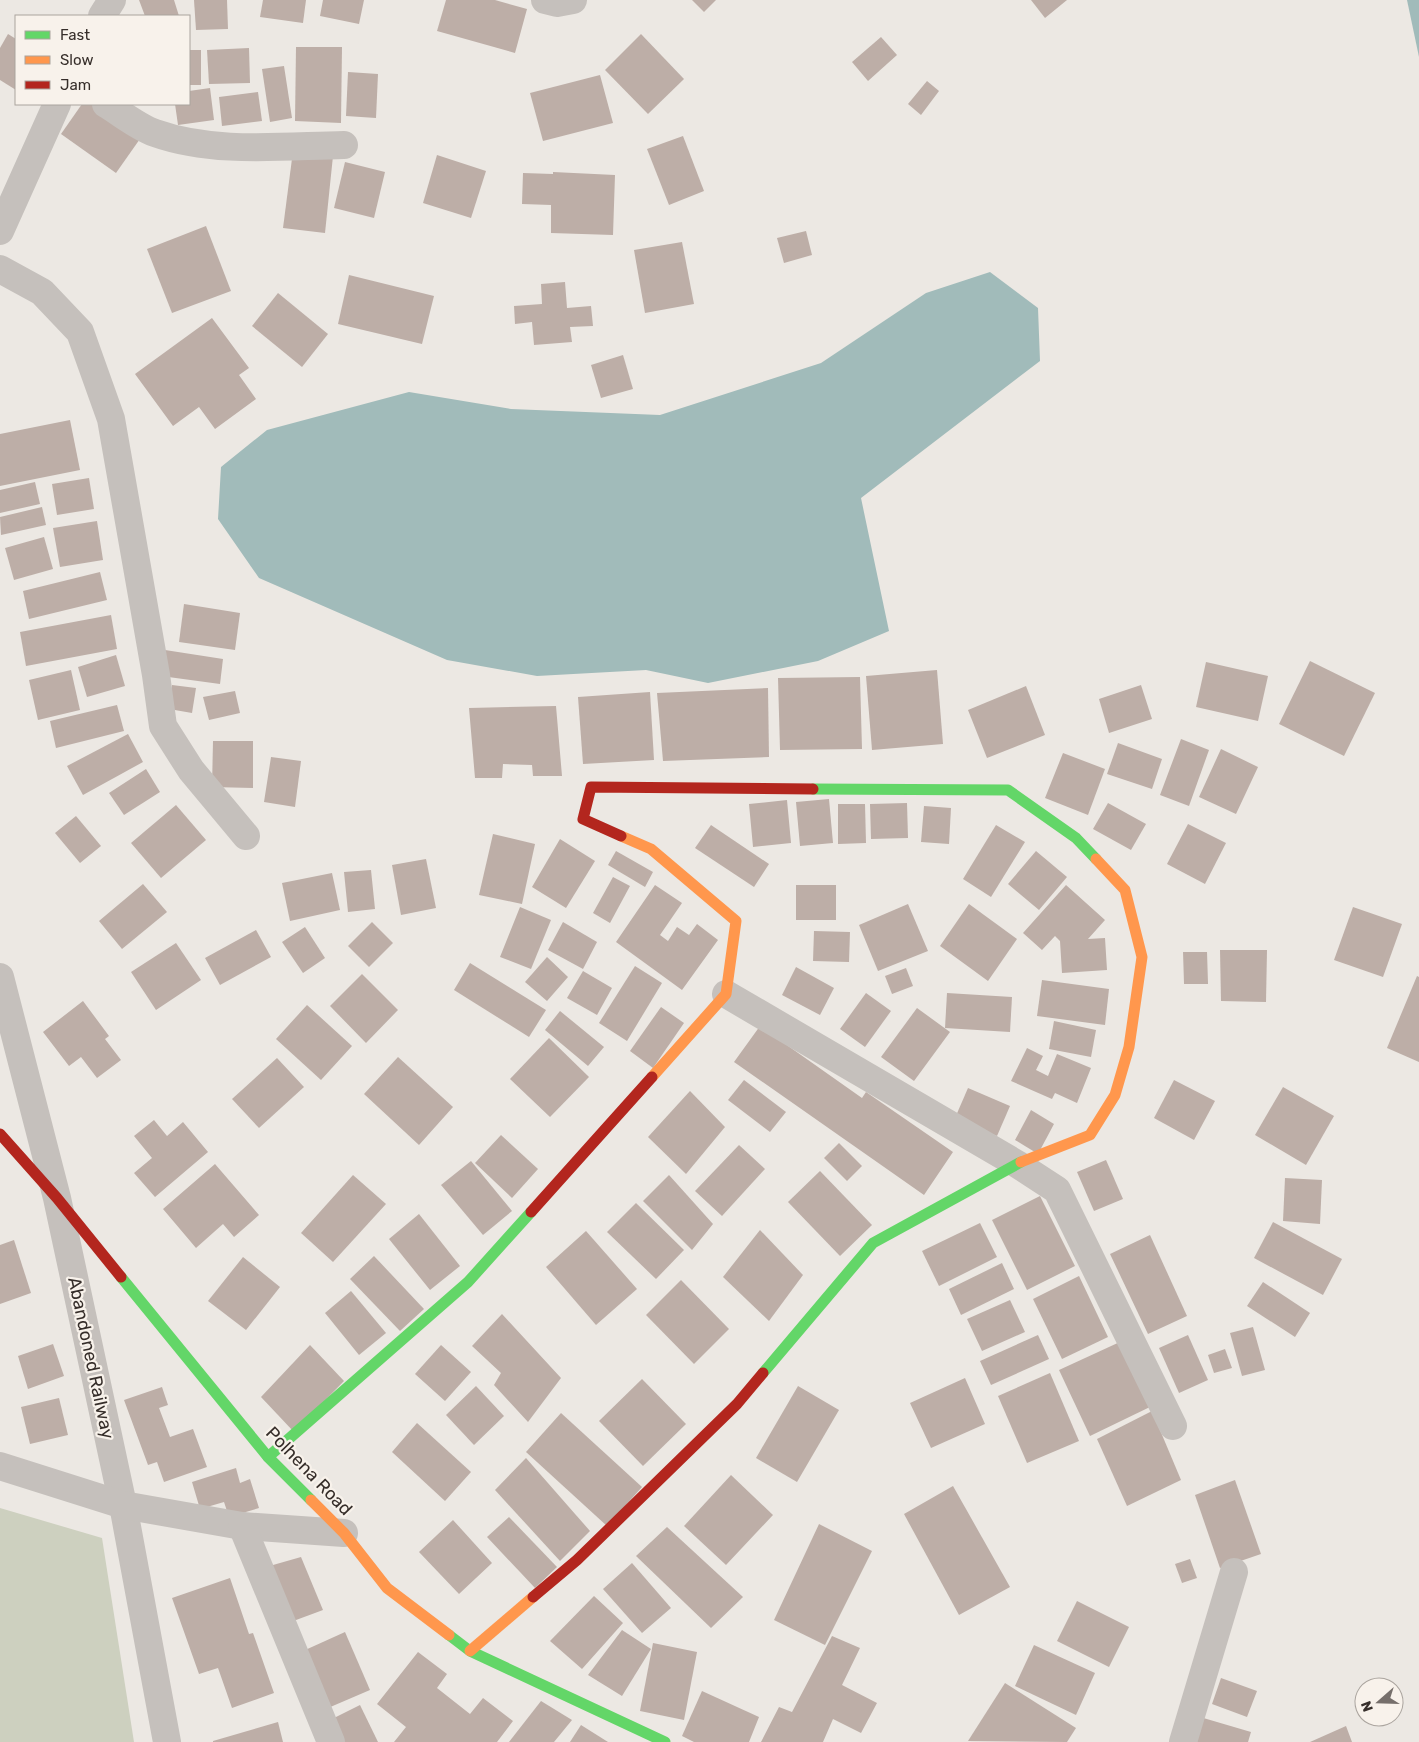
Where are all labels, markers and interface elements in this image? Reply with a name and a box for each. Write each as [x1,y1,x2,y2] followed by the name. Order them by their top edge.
[15,15,190,105] legend
[60,26,90,44] text: Fast
[60,51,93,69] text: Slow
[60,76,91,94] text: Jam
[63,1275,119,1441] street label: Abandoned Railway
[261,1422,357,1520] street label: Polhena Road
[1354,1677,1404,1727] north arrow
[1358,1699,1377,1714] text: N

